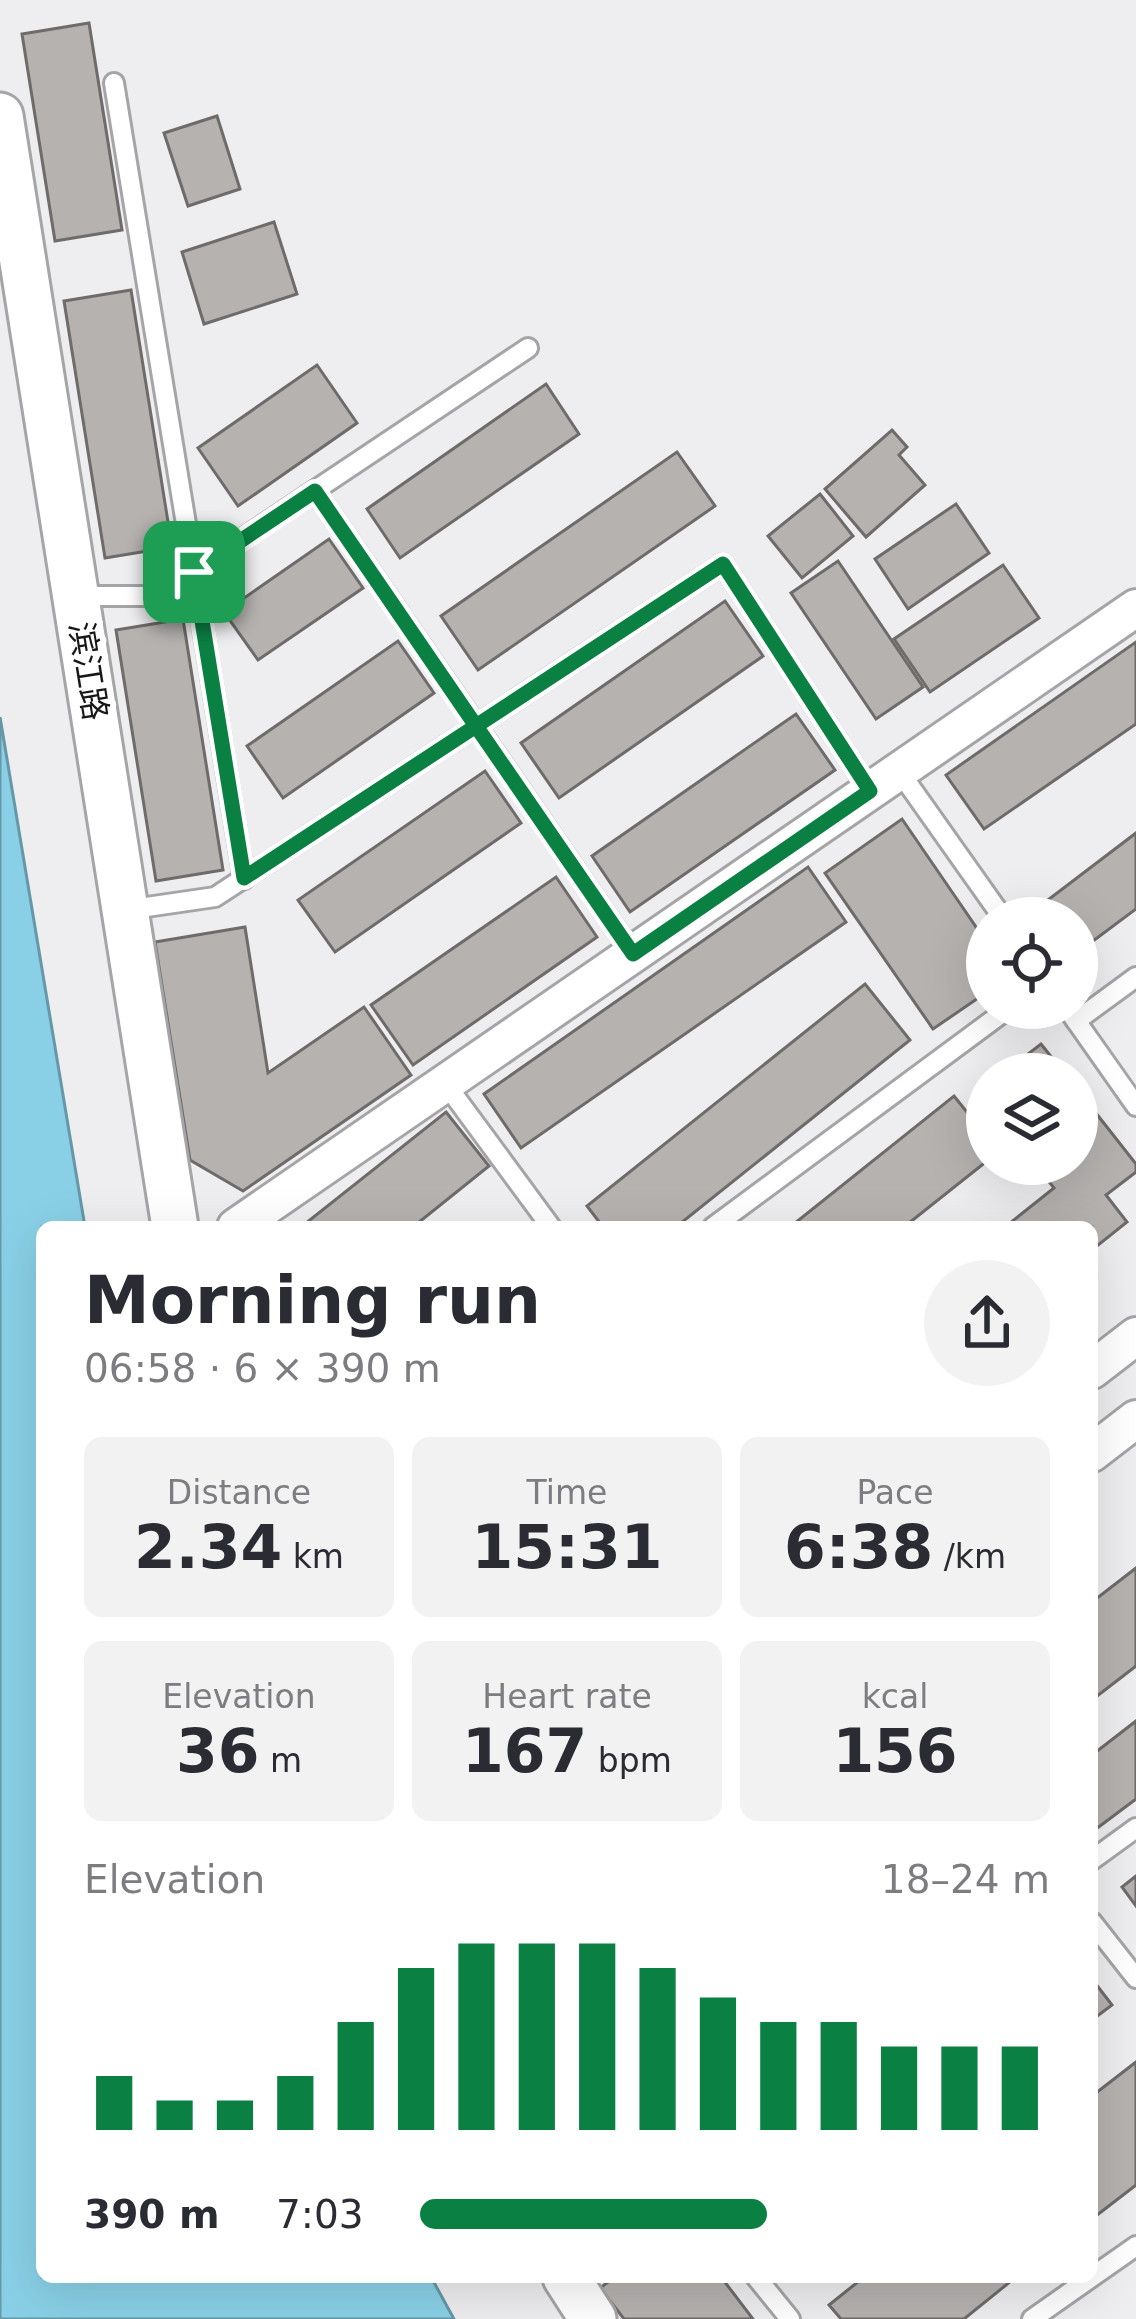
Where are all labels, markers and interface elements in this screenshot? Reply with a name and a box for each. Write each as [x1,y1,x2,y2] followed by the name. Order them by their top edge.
[143,521,245,623] pin
[161,539,227,605] icon: arrive
[62,619,116,723] street label: 滨江路
[966,897,1098,1185] map controls
[966,897,1098,1029] button: locate
[966,1053,1098,1185] button: layers
[924,1260,1050,1386] button: share
[84,1262,541,1339] text: Morning run
[84,1346,441,1391] text: 06:58 · 6 × 390 m
[167,1473,311,1512] text: Distance
[527,1473,607,1512] text: Time
[856,1473,934,1512] text: Pace
[134,1512,282,1582] text: 2.34
[472,1512,663,1582] text: 15:31
[784,1512,933,1582] text: 6:38
[282,1537,344,1576] text: km
[933,1537,1006,1576] text: /km
[162,1677,316,1716] text: Elevation
[482,1677,652,1716] text: Heart rate
[862,1677,928,1716] text: kcal
[176,1716,259,1786] text: 36
[462,1716,587,1786] text: 167
[832,1716,958,1786] text: 156
[259,1741,302,1780] text: m
[587,1741,672,1780] text: bpm
[84,1857,265,1902] text: Elevation
[881,1857,1050,1902] text: 18–24 m
[84,2192,220,2237] text: 390 m
[276,2192,364,2237] text: 7:03

